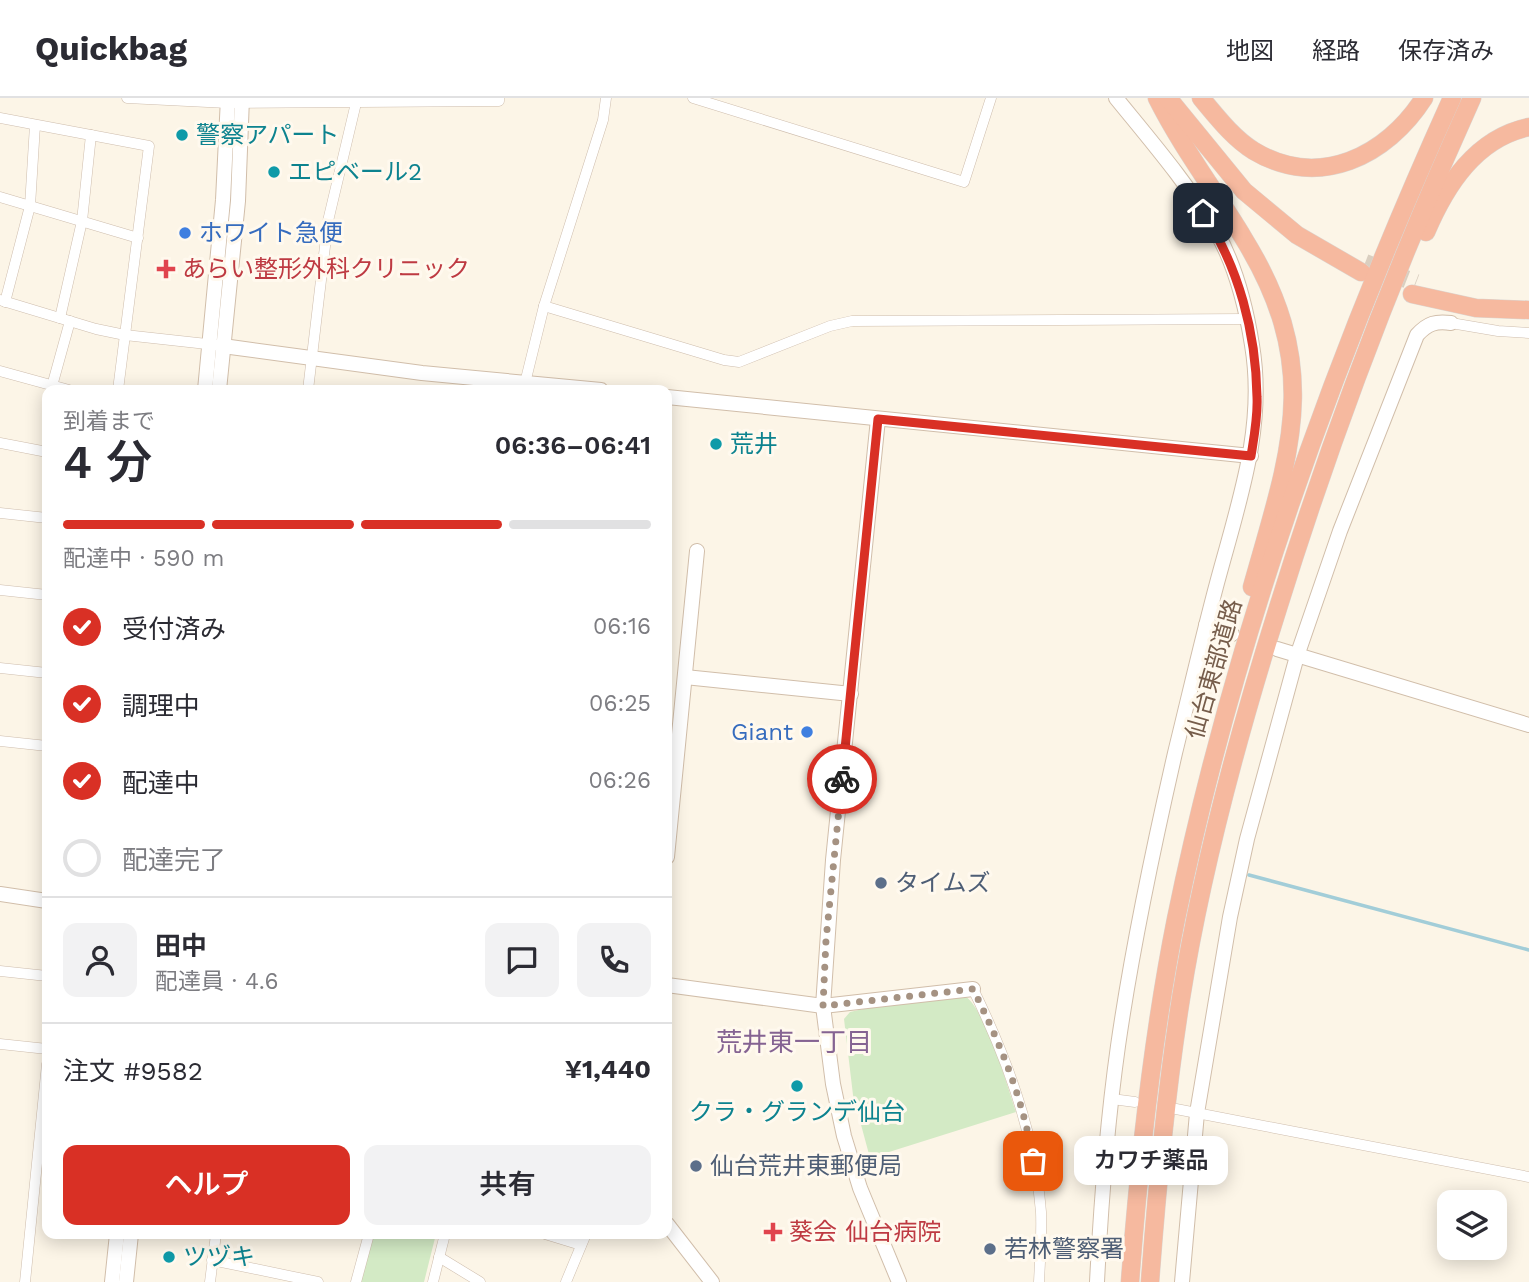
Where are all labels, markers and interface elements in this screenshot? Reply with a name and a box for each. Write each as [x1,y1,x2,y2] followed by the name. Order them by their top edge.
[35,29,187,68] text: Quickbag
[1226,37,1274,65] text: 地図
[1312,37,1360,65] text: 経路
[1398,37,1494,65] text: 保存済み
[196,121,340,149] place label: 警察アパート
[174,127,190,143] marker: 警察アパート
[288,158,422,186] place label: エピベール2
[266,164,282,180] marker: エピベール2
[1173,183,1233,243] pin
[1184,194,1222,232] icon: home
[199,219,343,247] place label: ホワイト急便
[177,225,193,241] marker: ホワイト急便
[182,255,470,283] place label: あらい整形外科クリニック
[156,259,176,279] marker: あらい整形外科クリニック
[63,408,155,435] text: 到着まで
[495,430,651,460] text: 06:36–06:41
[730,430,778,458] place label: 荒井
[63,435,152,489] text: 4 分
[708,436,724,452] marker: 荒井
[63,545,225,572] text: 配達中 · 590 m
[1181,596,1247,742] street label: 仙台東部道路
[63,608,101,646] icon: check
[593,613,651,640] text: 06:16
[122,614,226,644] text: 受付済み
[63,685,101,723] icon: check
[589,690,651,717] text: 06:25
[122,691,200,721] text: 調理中
[731,718,793,746] place label: Giant
[799,724,815,740] marker: Giant
[807,744,877,814] courier
[823,760,861,798] icon: bike
[63,762,101,800] icon: check
[589,767,651,794] text: 06:26
[122,768,200,798] text: 配達中
[122,845,226,875] text: 配達完了
[895,869,991,897] place label: タイムズ
[873,875,889,891] marker: タイムズ
[63,923,137,997] button: person
[485,923,559,997] button: chat
[577,923,651,997] button: phone
[155,931,207,961] text: 田中
[155,968,278,995] text: 配達員 · 4.6
[716,1027,872,1057] district label: 荒井東一丁目
[565,1054,651,1084] text: ¥1,440
[63,1056,203,1086] text: 注文 #9582
[789,1078,805,1094] marker: クラ・グランデ仙台
[689,1098,905,1126] place label: クラ・グランデ仙台
[1003,1131,1063,1191] pin
[1075,1136,1229,1186] callout: カワチ薬品
[1014,1142,1052,1180] icon: bag
[63,1145,350,1225] button: ヘルプ
[364,1145,651,1225] button: 共有
[1094,1147,1209,1174] text: カワチ薬品
[710,1152,902,1180] place label: 仙台荒井東郵便局
[688,1158,704,1174] marker: 仙台荒井東郵便局
[1437,1190,1507,1260] map controls
[1437,1190,1507,1260] button: layers
[789,1218,941,1246] place label: 葵会 仙台病院
[763,1222,783,1242] marker: 葵会 仙台病院
[1004,1235,1124,1263] place label: 若林警察署
[982,1241,998,1257] marker: 若林警察署
[183,1243,255,1271] place label: ツヅキ
[161,1249,177,1265] marker: ツヅキ

